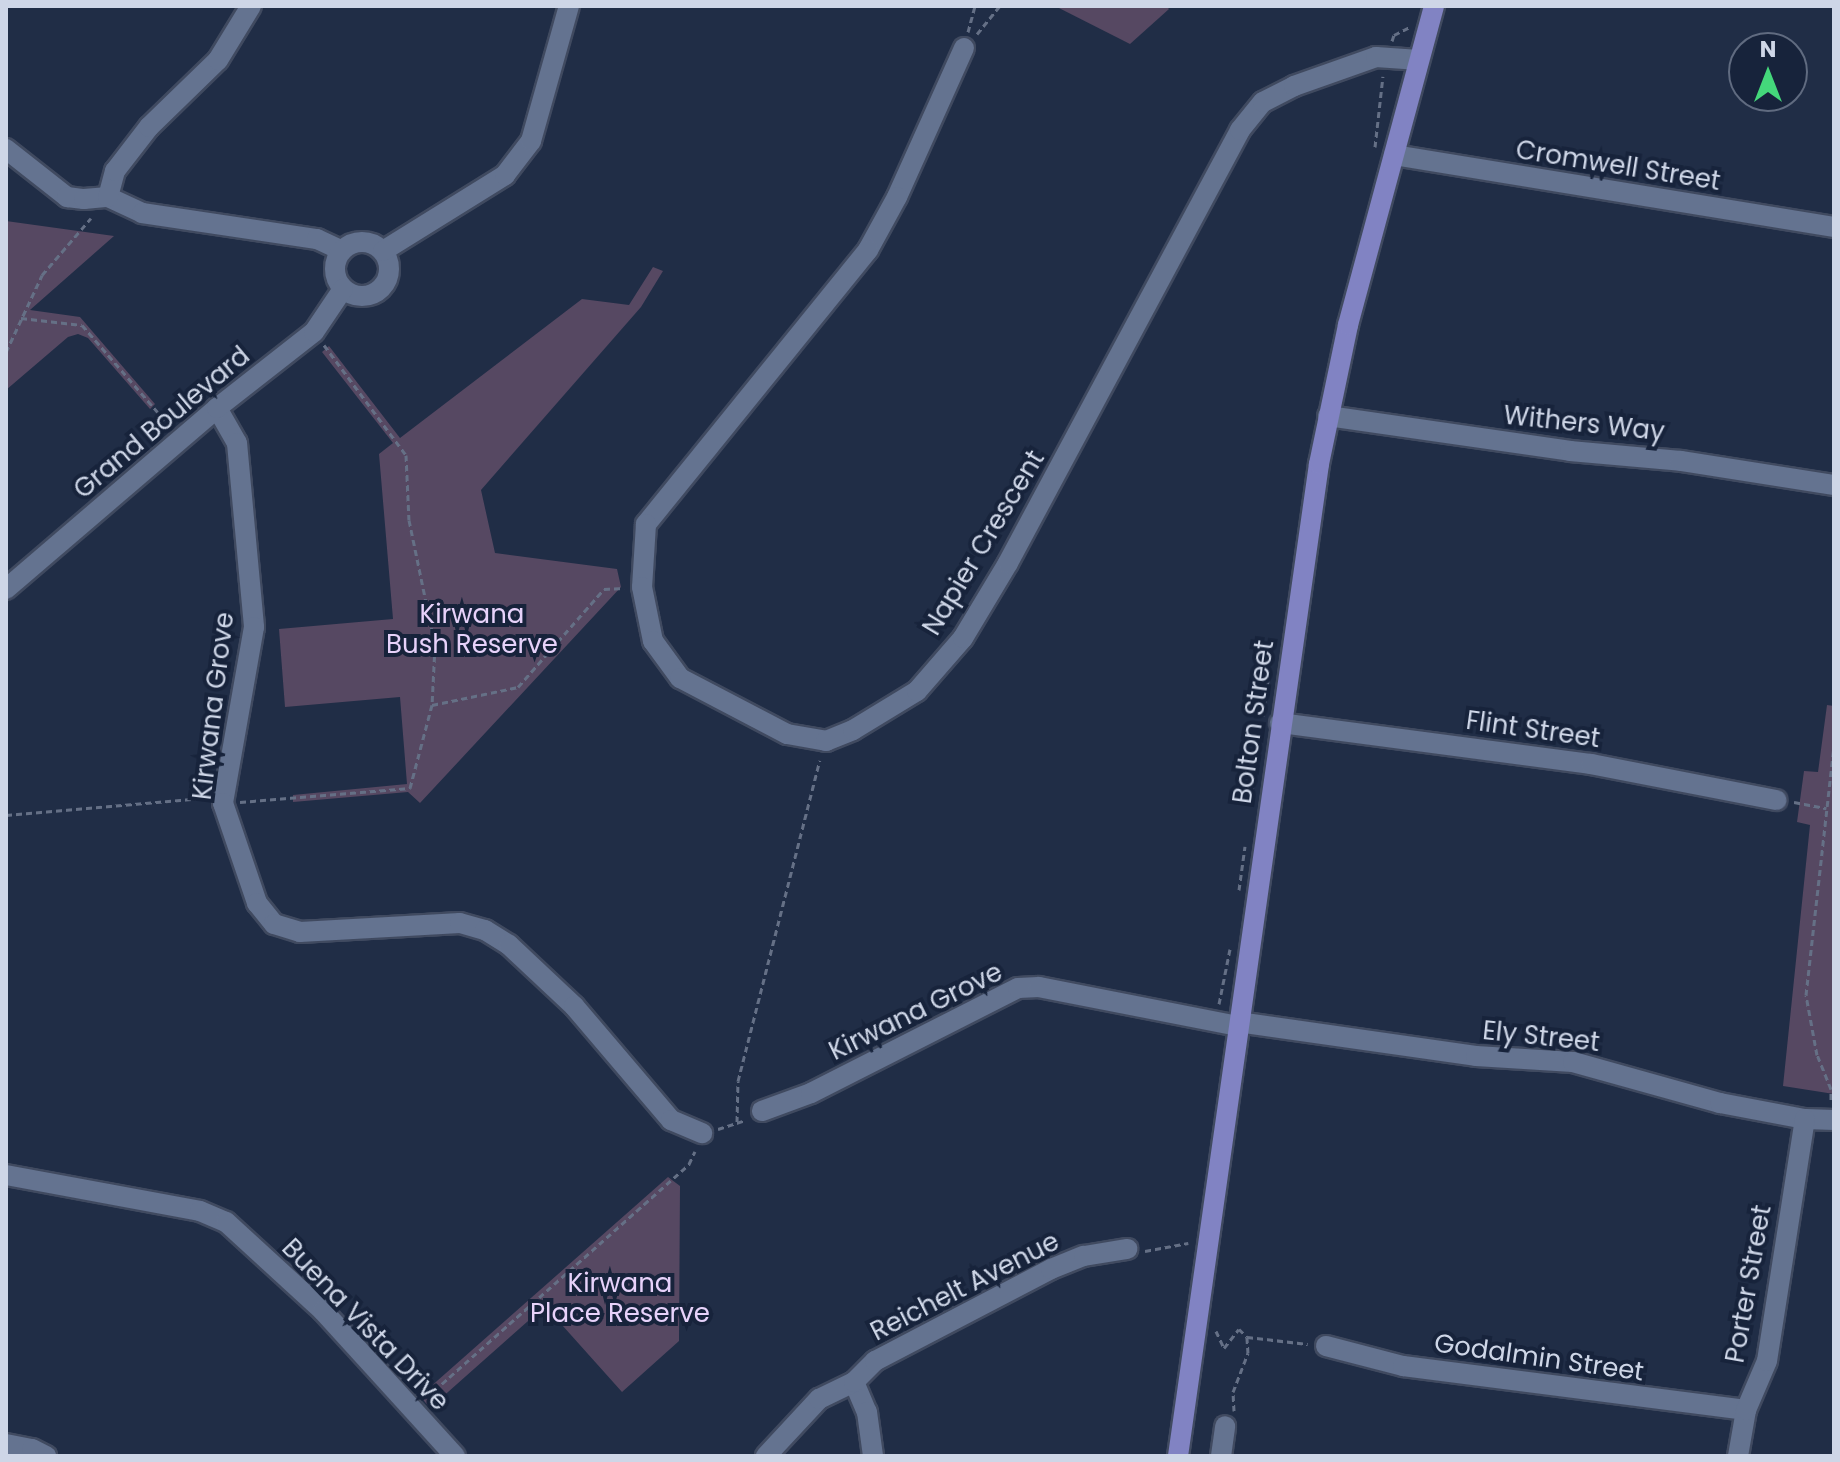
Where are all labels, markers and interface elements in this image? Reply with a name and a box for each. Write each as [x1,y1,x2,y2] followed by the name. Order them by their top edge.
[1728,32,1808,112] north arrow
[1760,34,1776,65] text: N
[1514,134,1722,198] street label: Cromwell Street
[68,340,256,506] street label: Grand Boulevard
[1502,400,1666,448] street label: Withers Way
[917,445,1051,641] street label: Napier Crescent
[386,599,558,660] park label: Kirwana Bush Reserve
[187,610,241,802] street label: Kirwana Grove
[1227,638,1281,806] street label: Bolton Street
[1464,705,1602,755] street label: Flint Street
[824,957,1008,1067] street label: Kirwana Grove
[1481,1015,1601,1059] street label: Ely Street
[1720,1203,1778,1365] street label: Porter Street
[866,1226,1064,1348] street label: Reichelt Avenue
[275,1233,455,1417] street label: Buena Vista Drive
[530,1268,710,1330] park label: Kirwana Place Reserve
[1432,1328,1646,1388] street label: Godalmin Street

